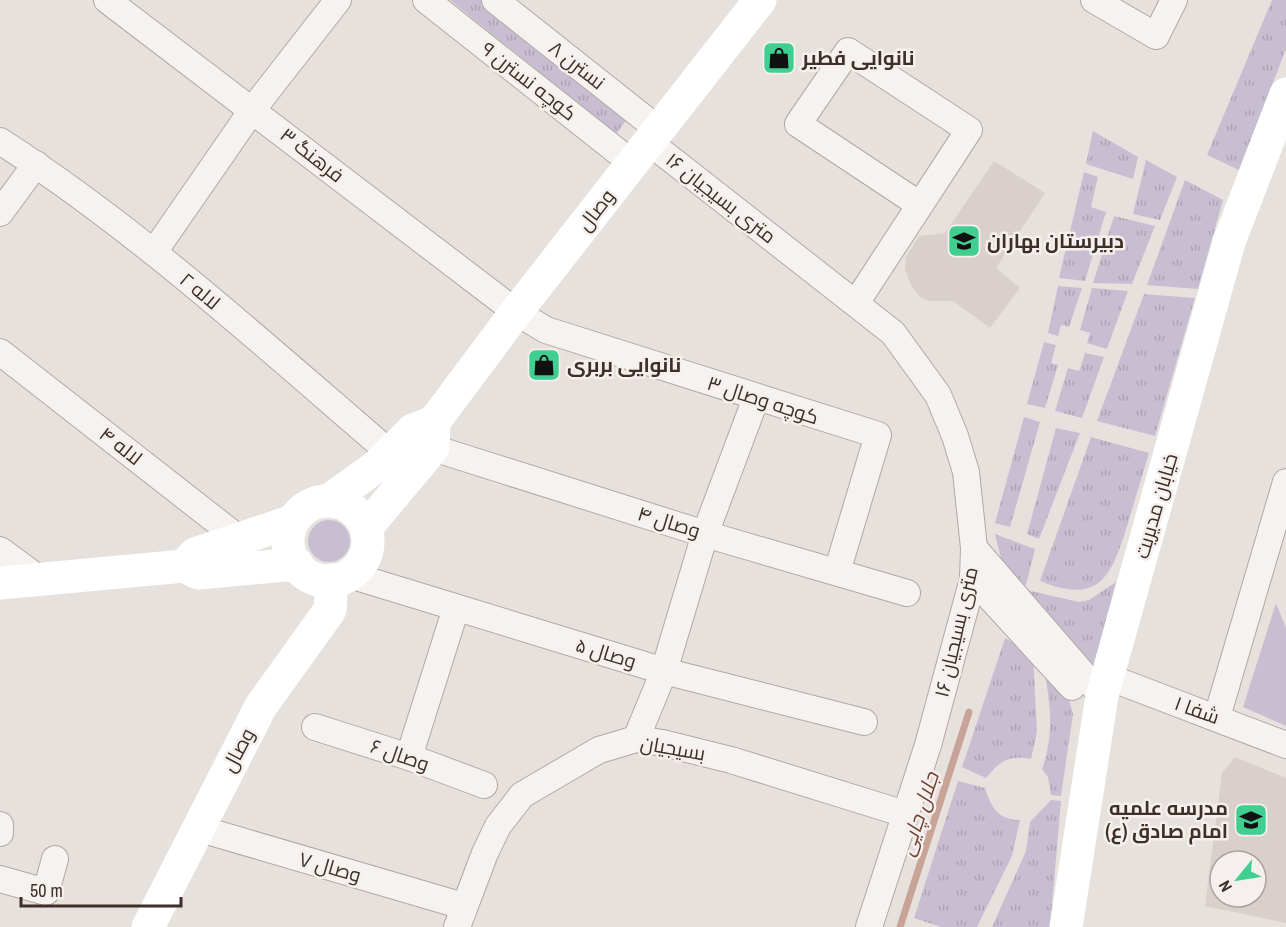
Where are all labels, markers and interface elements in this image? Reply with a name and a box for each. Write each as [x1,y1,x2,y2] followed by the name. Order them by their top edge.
[543,34,611,95] street label: نسترن ۸
[476,35,583,126] street label: کوچه نسترن ۹
[761,40,797,76] shop icon: نانوایی فطیر
[801,44,915,71] place label: نانوایی فطیر
[275,121,350,188] street label: فرهنگ ۳
[661,146,782,249] street label: ۱۶ متری بسیجیان
[571,183,621,236] street label: وصال
[946,223,982,259] school or university icon: دبیرستان بهاران
[987,227,1124,254] place label: دبیرستان بهاران
[174,266,226,315] street label: لاله ۲
[526,347,562,383] shop icon: نانوایی بربری
[567,351,681,378] place label: نانوایی بربری
[704,369,822,430] street label: کوچه وصال ۳
[94,420,148,471] street label: لاله ۴
[1128,450,1183,562] street label: خیابان مدیریت
[634,499,704,544] street label: وصال ۴
[927,564,984,700] street label: ۱۶ متری بسیجیان
[573,631,640,674] street label: وصال ۵
[1171,689,1223,730] street label: شفا ۱
[215,723,260,777] street label: وصال
[638,729,708,766] street label: بسیجیان
[367,732,433,777] street label: وصال ۶
[891,767,946,859] water label: جلال چایی
[1105,794,1228,845] place label: مدرسه علمیه امام صادق (ع)
[1233,802,1269,838] school or university icon: مدرسه علمیه امام صادق (ع)
[296,845,364,888] street label: وصال ۷
[1208,849,1268,909] north arrow
[21,870,182,908] scale bar
[1213,877,1237,896] text: N
[30,878,63,903] text: 50 m

